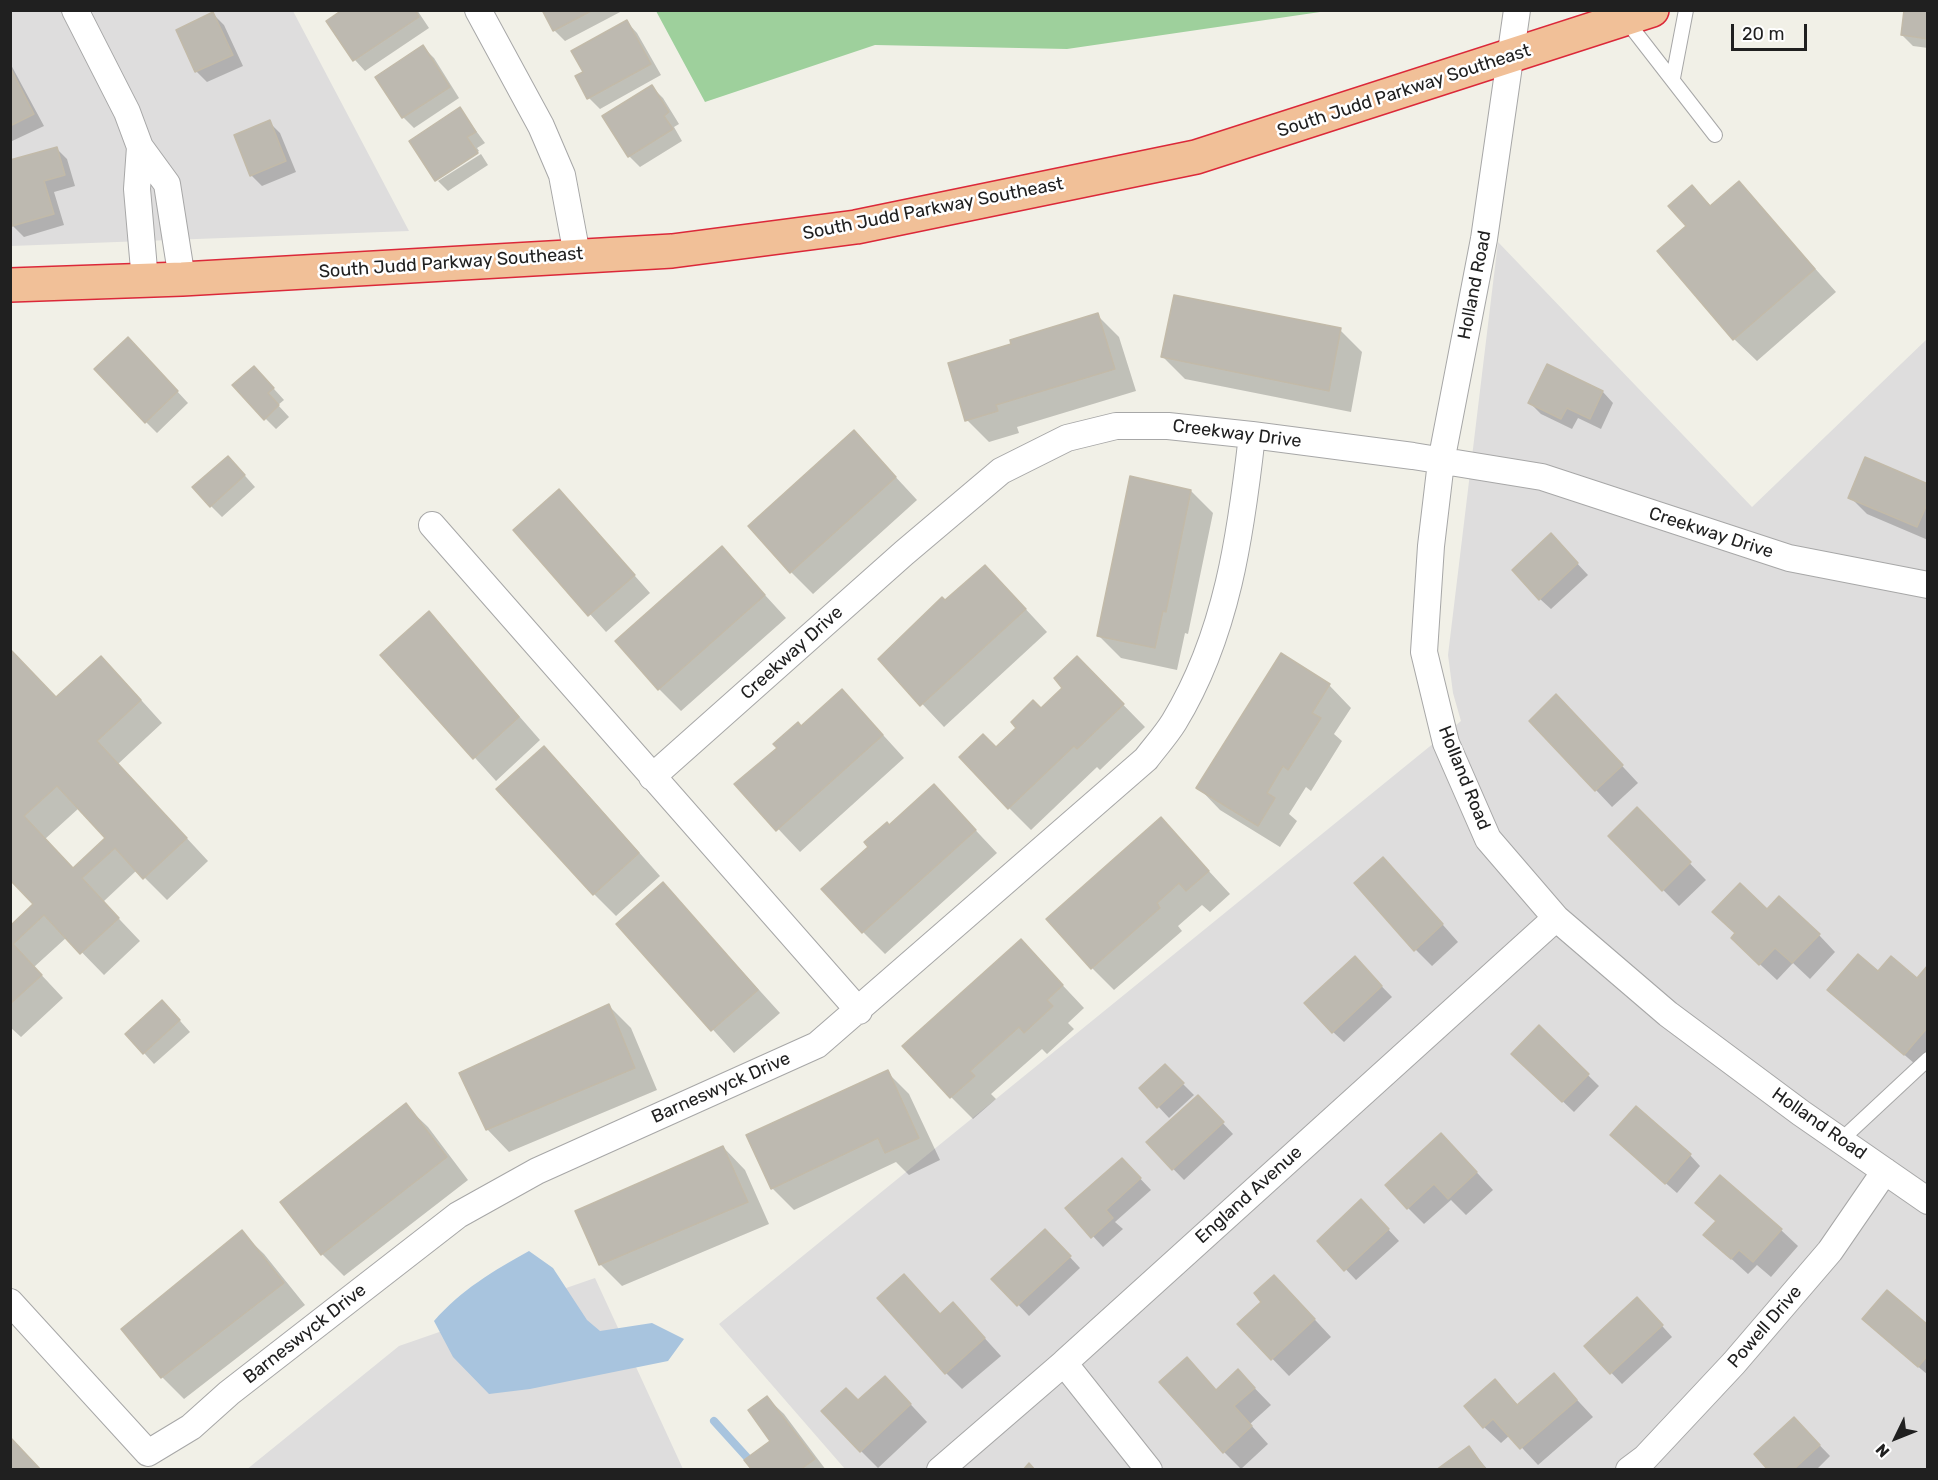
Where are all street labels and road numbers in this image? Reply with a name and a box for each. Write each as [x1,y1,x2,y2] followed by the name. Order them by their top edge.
[1275,40,1533,142] street label: South Judd Parkway Southeast
[801,173,1065,245] street label: South Judd Parkway Southeast
[1454,229,1496,341] street label: Holland Road
[318,243,584,283] street label: South Judd Parkway Southeast
[1171,415,1303,453] street label: Creekway Drive
[1646,503,1776,563] street label: Creekway Drive
[737,602,847,704] street label: Creekway Drive
[1433,723,1495,833] street label: Holland Road
[648,1048,794,1128] street label: Barneswyck Drive
[1768,1083,1870,1165] street label: Holland Road
[1191,1141,1307,1249] street label: England Avenue
[239,1279,371,1389] street label: Barneswyck Drive
[1723,1281,1807,1373] street label: Powell Drive

